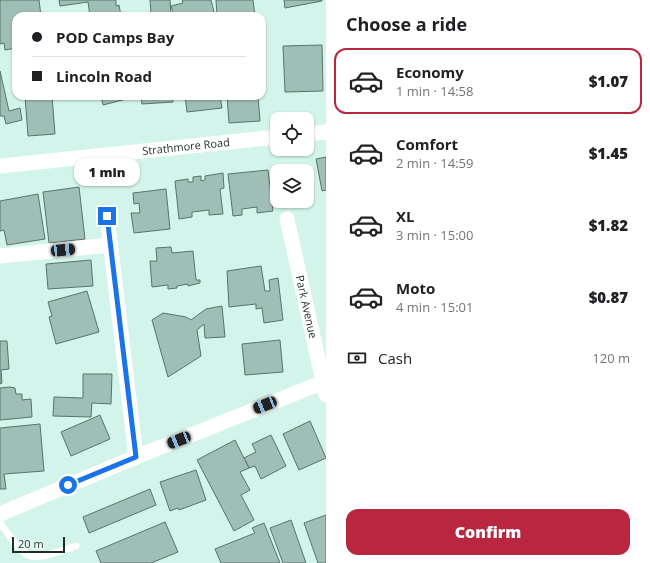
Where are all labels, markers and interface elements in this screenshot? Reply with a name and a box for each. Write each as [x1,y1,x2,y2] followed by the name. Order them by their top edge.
[346,12,467,36] text: Choose a ride
[56,27,174,47] text: POD Camps Bay
[396,62,464,82] text: Economy
[348,63,384,99] icon: car
[56,66,152,86] text: Lincoln Road
[589,71,628,91] text: $1.07
[396,82,473,100] text: 1 min · 14:58
[270,112,314,208] map controls
[270,112,314,156] button: locate
[141,134,230,158] street label: Strathmore Road
[396,134,458,154] text: Comfort
[348,135,384,171] icon: car
[589,143,628,163] text: $1.45
[396,154,473,172] text: 2 min · 14:59
[74,158,140,186] callout: 1 min
[89,163,125,181] text: 1 min
[270,164,314,208] button: layers
[396,206,414,226] text: XL
[98,207,116,225] route end
[348,207,384,243] icon: car
[589,215,628,235] text: $1.82
[396,226,473,244] text: 3 min · 15:00
[51,243,75,257] car
[293,274,321,340] street label: Park Avenue
[396,278,435,298] text: Moto
[348,279,384,315] icon: car
[589,287,628,307] text: $0.87
[396,298,473,316] text: 4 min · 15:01
[346,347,368,369] icon: cash
[378,348,412,368] text: Cash
[592,349,630,367] text: 120 m
[252,395,278,415] car
[166,430,192,450] car
[59,476,77,494] route start
[346,509,630,555] button: Confirm
[12,535,65,554] scale bar
[18,536,44,551] text: 20 m

